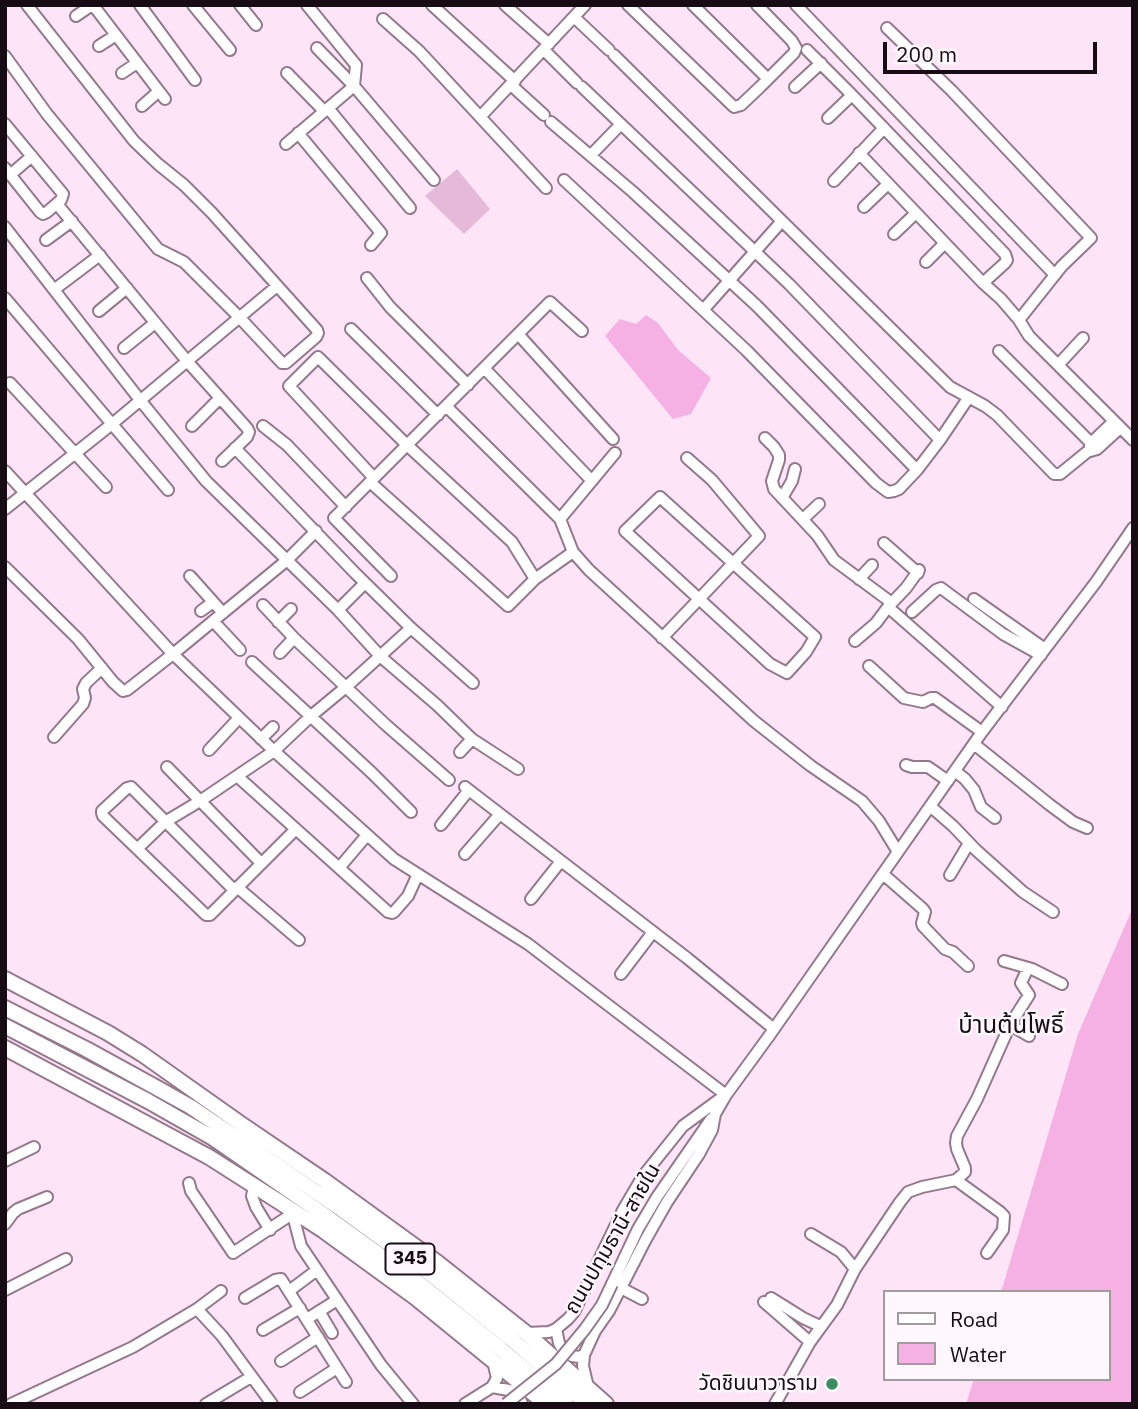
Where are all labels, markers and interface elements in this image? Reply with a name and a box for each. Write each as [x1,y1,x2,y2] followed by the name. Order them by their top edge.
[886,28,1100,72] scale bar
[896,40,957,68] text: 200 m
[958,1012,1064,1040] district label: บ้านต้นโพธิ์
[560,1159,666,1319] street label: ถนนปทุมธานี-สายใน
[386,1244,434,1274] road number: 345
[883,1290,1110,1381] legend
[950,1305,998,1333] text: Road
[950,1340,1006,1368] text: Water
[698,1371,818,1397] place label: วัดชินนาวาราม
[824,1376,840,1392] marker: วัดชินนาวาราม

